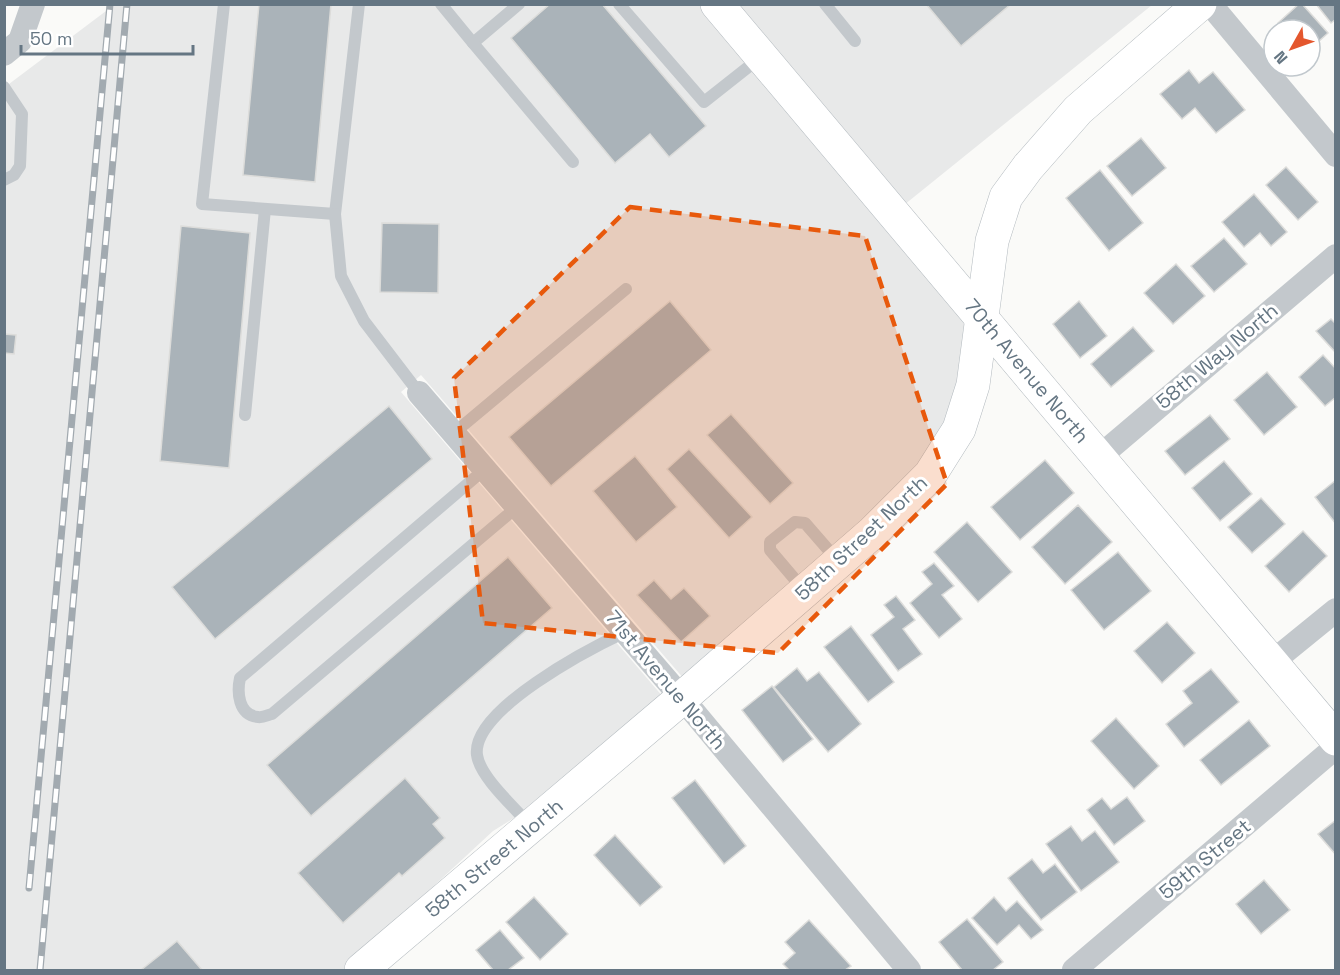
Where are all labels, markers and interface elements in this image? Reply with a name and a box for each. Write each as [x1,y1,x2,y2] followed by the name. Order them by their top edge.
[21,18,194,56] scale bar
[1262,18,1322,78] north arrow
[30,27,72,50] text: 50 m
[1269,46,1292,68] text: N
[959,293,1095,449] street label: 70th Avenue North
[1151,297,1283,415] street label: 58th Way North
[789,470,933,606] street label: 58th Street North
[600,605,732,755] street label: 71st Avenue North
[420,793,568,923] street label: 58th Street North
[1154,813,1256,905] street label: 59th Street

